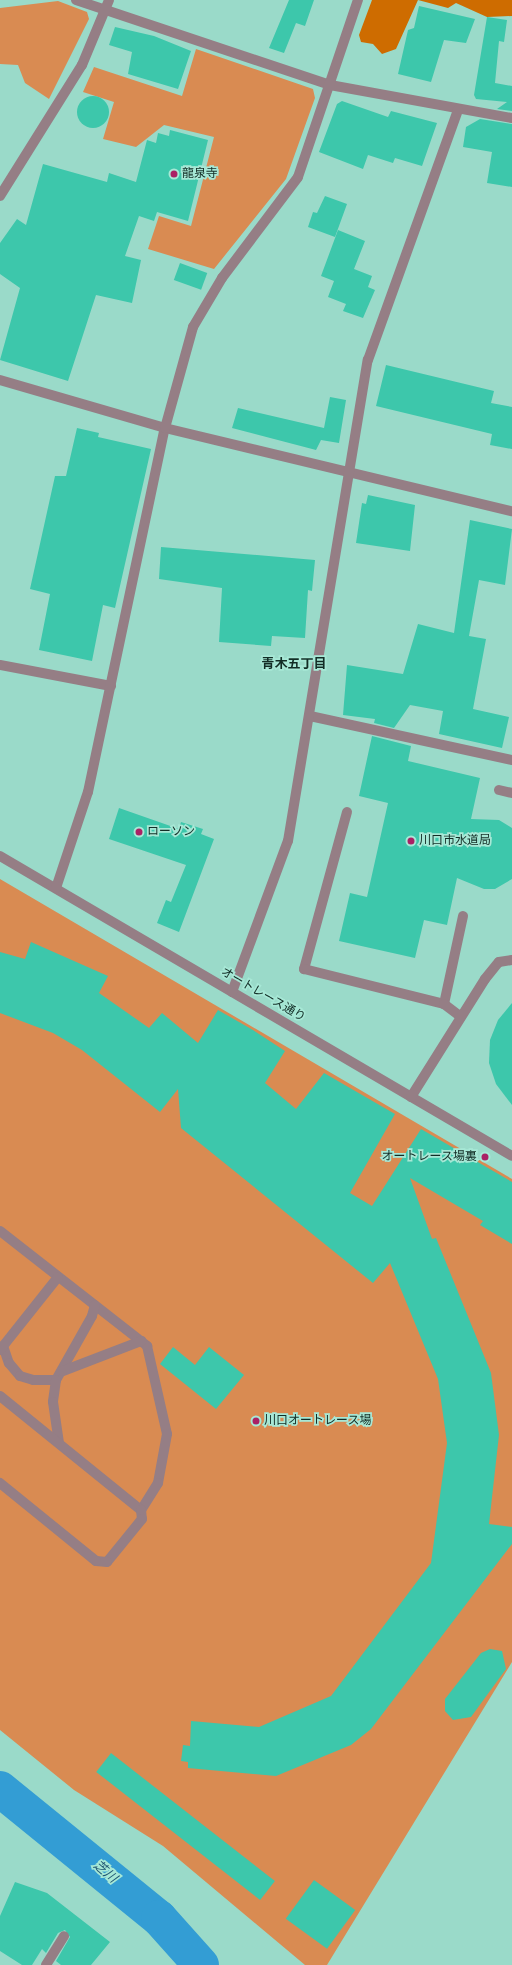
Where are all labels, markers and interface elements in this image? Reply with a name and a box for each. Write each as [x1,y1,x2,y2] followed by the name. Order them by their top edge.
[182,167,218,181] place label: 龍泉寺
[169,169,179,179] marker: 龍泉寺
[262,656,326,672] district label: 青木五丁目
[147,825,195,839] place label: ローソン
[134,827,144,837] marker: ローソン
[419,834,491,848] place label: 川口市水道局
[406,836,416,846] marker: 川口市水道局
[218,965,308,1025] street label: オートレース通り
[381,1150,477,1164] place label: オートレース場裏
[480,1152,490,1162] marker: オートレース場裏
[264,1414,372,1428] place label: 川口オートレース場
[251,1416,261,1426] marker: 川口オートレース場
[90,1858,120,1886] water label: 芝川

